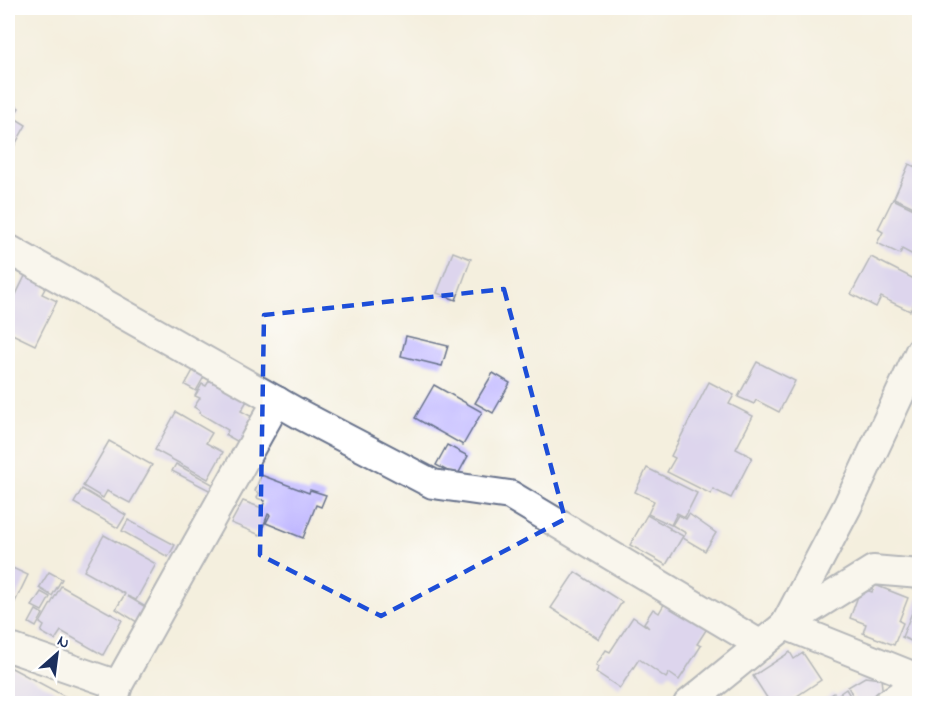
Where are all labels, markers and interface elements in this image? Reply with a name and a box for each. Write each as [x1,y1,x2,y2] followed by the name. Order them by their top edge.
[27,624,87,684] north arrow
[53,629,74,656] text: N

